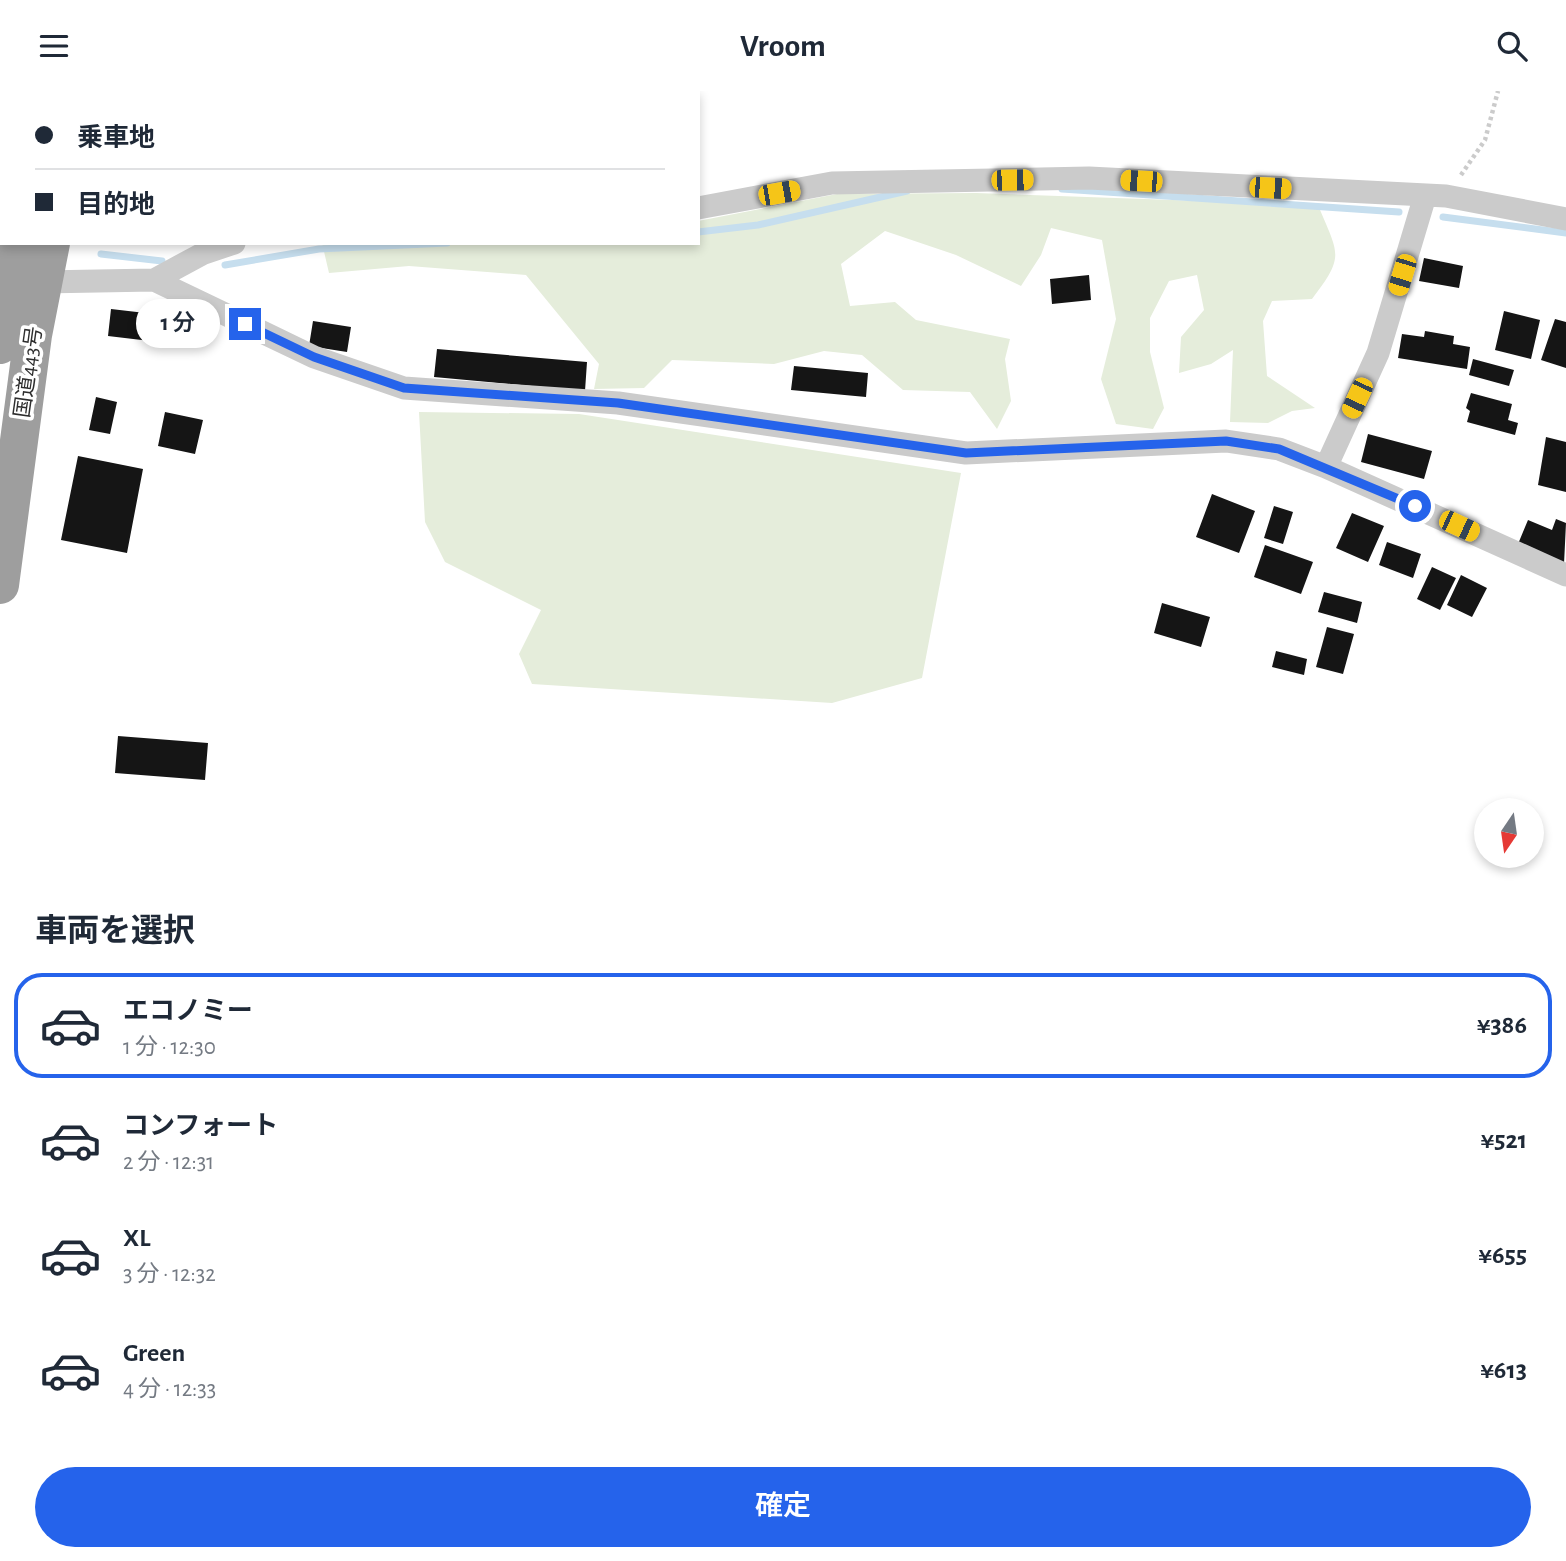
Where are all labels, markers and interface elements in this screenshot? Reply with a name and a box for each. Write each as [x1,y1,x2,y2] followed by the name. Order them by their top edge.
[35,27,73,65] icon: menu
[1493,27,1531,65] icon: search
[740,30,826,62] text: Vroom
[77,125,155,151] text: 乗車地
[991,169,1034,191] car
[1120,169,1163,193] car
[1249,176,1292,200] car
[757,179,802,207] car
[77,192,155,218] text: 目的地
[1386,252,1419,298] car
[136,299,220,349] callout: 1 分
[229,308,261,340] route end
[161,312,195,335] text: 1 分
[11,325,45,419] street label: 国道443号
[1339,375,1376,421] car
[1399,490,1431,522] route start
[1436,508,1483,544] car
[1474,798,1544,868] north arrow
[1474,798,1544,868] map controls
[35,915,195,947] text: 車両を選択
[39,994,102,1057] icon: car
[123,998,253,1024] text: エコノミー
[1477,1012,1527,1038] text: ¥386
[123,1036,216,1059] text: 1 分 · 12:30
[39,1109,102,1172] icon: car
[123,1113,278,1139] text: コンフォート
[1480,1127,1527,1153] text: ¥521
[123,1151,214,1174] text: 2 分 · 12:31
[39,1224,102,1287] icon: car
[123,1225,150,1251] text: XL
[1478,1242,1527,1268] text: ¥655
[123,1263,216,1286] text: 3 分 · 12:32
[39,1339,102,1402] icon: car
[123,1340,185,1366] text: Green
[1480,1357,1527,1383] text: ¥613
[123,1378,216,1401] text: 4 分 · 12:33
[35,1467,1531,1547] button: 確定

